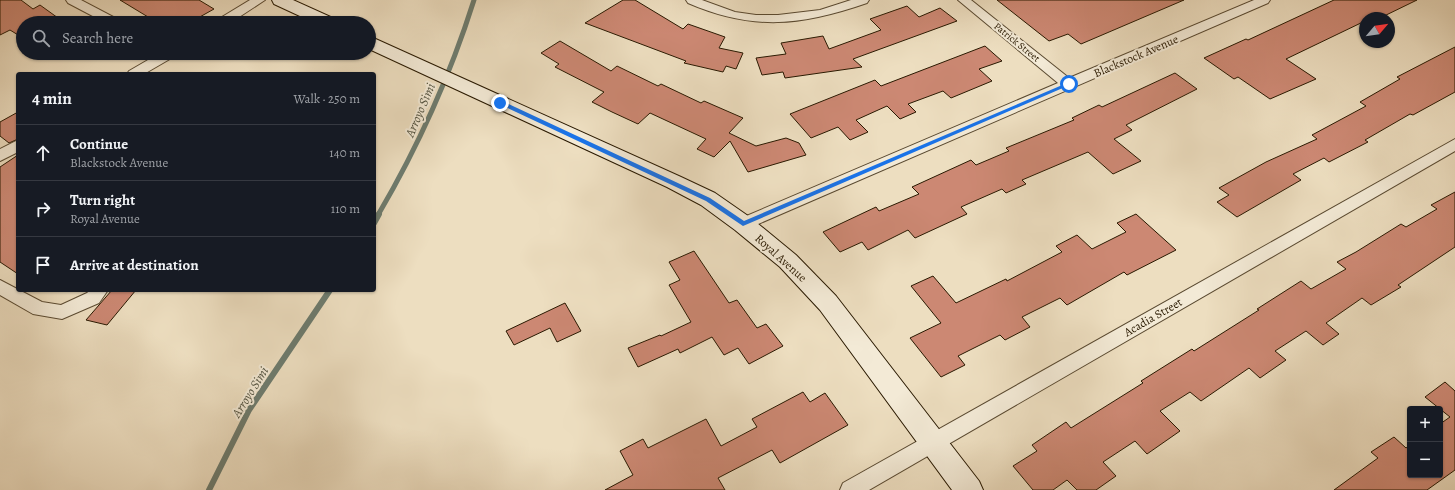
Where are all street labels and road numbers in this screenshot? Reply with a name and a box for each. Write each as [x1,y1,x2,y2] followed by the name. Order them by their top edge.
[991,19,1043,65] street label: Patrick Street
[1091,31,1181,81] street label: Blackstock Avenue
[752,230,810,286] street label: Royal Avenue
[1120,294,1185,341] street label: Acadia Street

